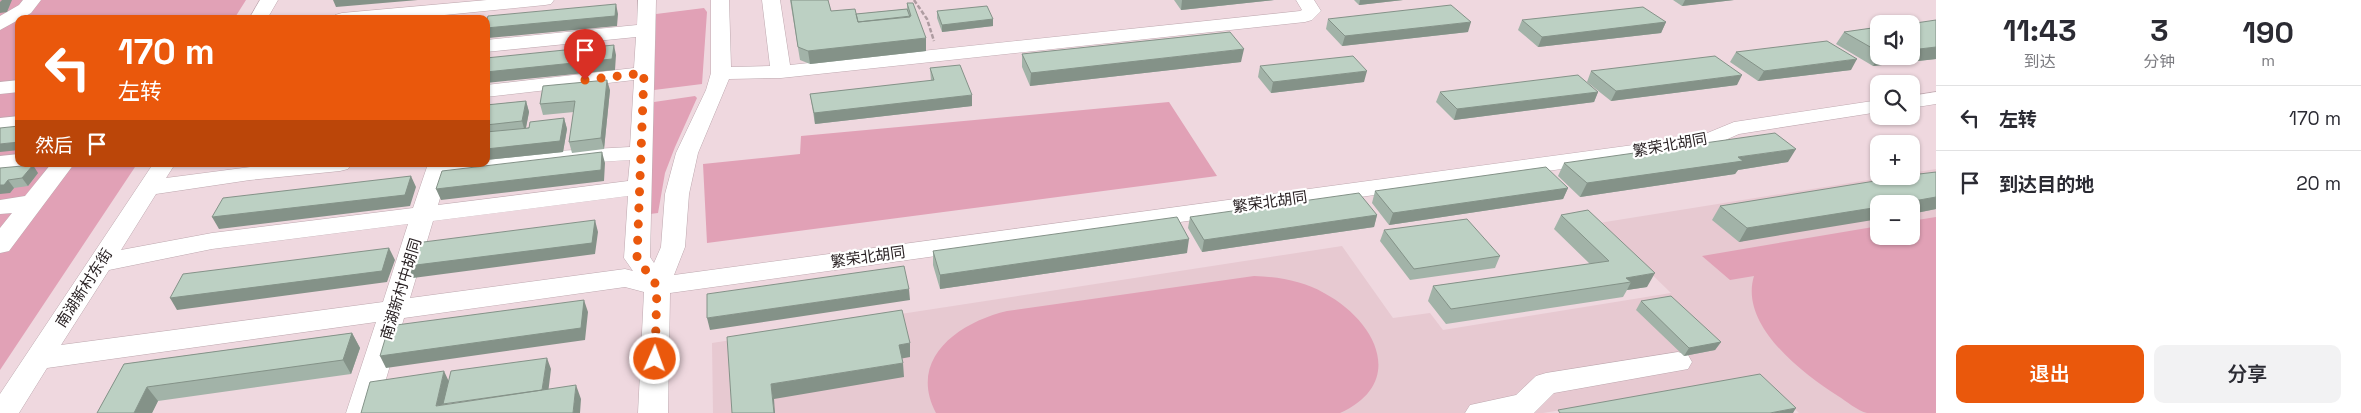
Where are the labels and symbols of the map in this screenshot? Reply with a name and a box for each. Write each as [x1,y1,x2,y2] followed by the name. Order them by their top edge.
[564,29,606,80] pin
[1631,129,1709,160] street label: 繁荣北胡同
[1231,187,1308,216] street label: 繁荣北胡同
[376,236,425,342] street label: 南湖新村中胡同
[829,242,906,271] street label: 繁荣北胡同
[51,245,116,331] street label: 南湖新村东街
[628,332,680,384] position arrow

